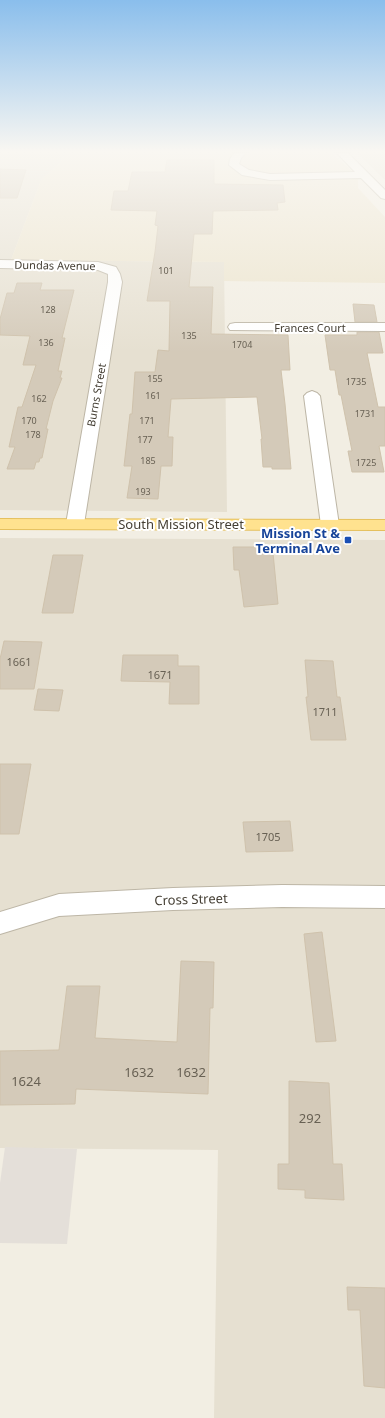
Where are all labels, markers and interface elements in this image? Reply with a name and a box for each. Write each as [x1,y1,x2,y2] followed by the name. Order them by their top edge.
[14,257,96,273] street label: Dundas Avenue
[158,264,174,277] house number: 101
[40,303,56,316] house number: 128
[274,320,346,335] street label: Frances Court
[181,329,197,342] house number: 135
[38,336,54,349] house number: 136
[232,338,252,351] house number: 1704
[83,362,109,428] street label: Burns Street
[147,372,163,385] house number: 155
[346,375,366,388] house number: 1735
[145,389,161,402] house number: 161
[31,392,47,405] house number: 162
[355,407,375,420] house number: 1731
[21,414,37,427] house number: 170
[139,414,155,427] house number: 171
[25,428,41,441] house number: 178
[137,433,153,446] house number: 177
[140,454,156,467] house number: 185
[356,456,376,469] house number: 1725
[135,485,151,498] house number: 193
[118,515,244,533] street label: South Mission Street
[256,524,340,557] place label: Mission St & Terminal Ave
[343,535,353,545] marker: Mission St & Terminal Ave
[6,654,32,669] house number: 1661
[147,667,173,682] house number: 1671
[312,704,338,719] house number: 1711
[255,829,281,844] house number: 1705
[154,889,228,909] street label: Cross Street
[124,1063,154,1081] house number: 1632
[176,1063,206,1081] house number: 1632
[11,1072,41,1090] house number: 1624
[299,1109,321,1127] house number: 292

